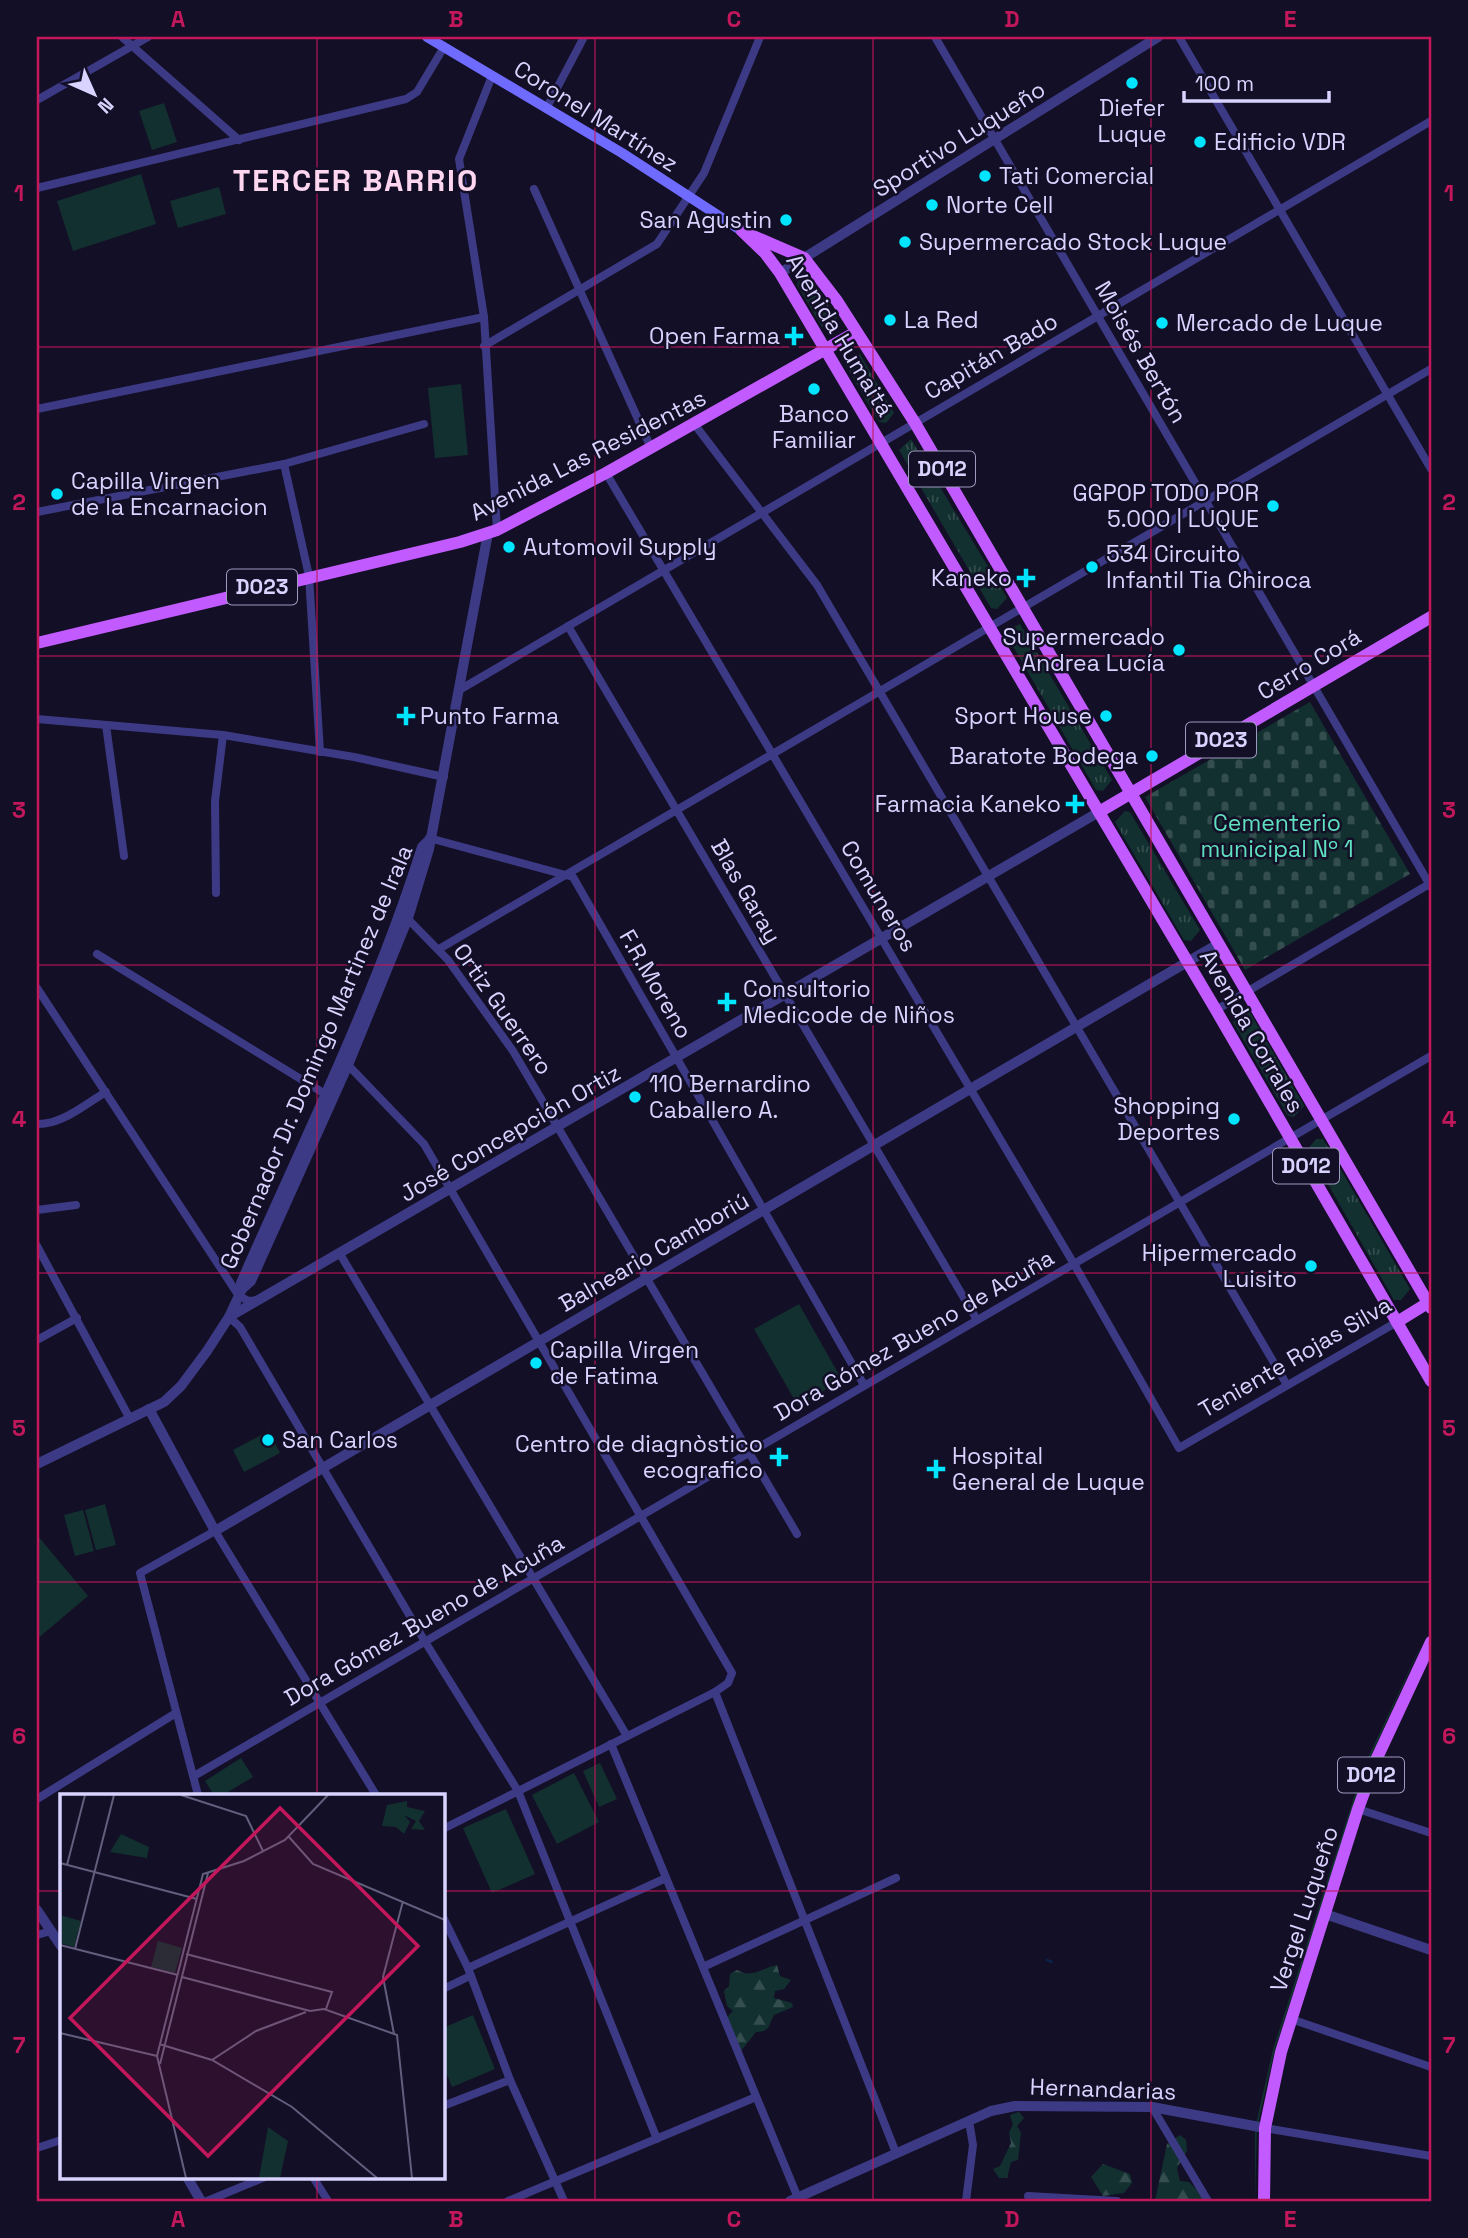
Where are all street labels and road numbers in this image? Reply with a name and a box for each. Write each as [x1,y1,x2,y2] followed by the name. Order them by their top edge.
[508,53,684,179] street label: Coronel Martínez
[867,74,1051,204] street label: Sportivo Luqueño
[780,248,900,422] street label: Avenida Humaitá
[1088,275,1194,429] street label: Moisés Bertón
[919,306,1063,406] street label: Capitán Bado
[465,382,711,528] street label: Avenida Las Residentas
[909,452,975,486] road number: D012
[227,570,297,604] road number: D023
[1252,621,1366,707] street label: Cerro Corá
[1186,722,1256,758] road number: D023
[704,833,788,949] street label: Blas Garay
[834,835,924,957] street label: Comuneros
[213,840,419,1274] street label: Gobernador Dr. Domingo Martinez de Irala
[613,924,699,1044] street label: F.R.Moreno
[447,937,559,1081] street label: Ortiz Guerrero
[1193,944,1311,1118] street label: Avenida Corrales
[394,1057,626,1209] street label: José Concepción Ortiz
[1273,1148,1339,1184] road number: D012
[554,1185,754,1319] street label: Balneario Camboriú
[769,1243,1059,1427] street label: Dora Gómez Bueno de Acuña
[1193,1290,1397,1424] street label: Teniente Rojas Silva
[279,1528,569,1712] street label: Dora Gómez Bueno de Acuña
[1338,1758,1404,1792] road number: D012
[1263,1822,1345,1996] street label: Vergel Luqueño
[1029,2071,1177,2107] street label: Hernandarias

